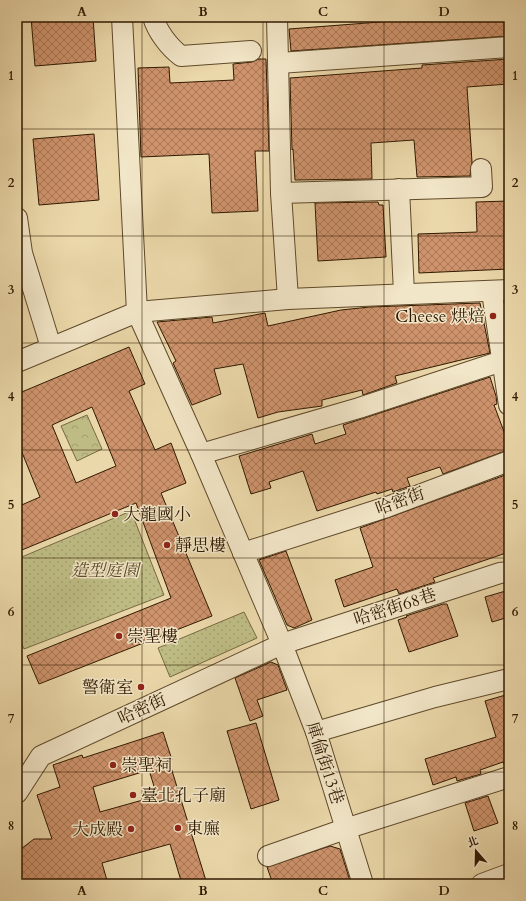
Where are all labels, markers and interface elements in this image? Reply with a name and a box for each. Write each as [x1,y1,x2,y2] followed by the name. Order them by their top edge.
[77,3,87,21] text: A
[198,3,208,21] text: B
[318,3,328,21] text: C
[438,3,450,21] text: D
[8,67,14,85] text: 1
[512,67,518,85] text: 1
[8,174,15,192] text: 2
[512,174,519,192] text: 2
[8,281,15,299] text: 3
[512,281,519,299] text: 3
[395,305,485,328] place label: Cheese 烘焙
[488,311,498,321] marker: Cheese 烘焙
[8,388,15,406] text: 4
[512,388,519,406] text: 4
[372,481,428,521] street label: 哈密街
[8,496,14,514] text: 5
[512,496,518,514] text: 5
[123,503,191,526] place label: 大龍國小
[110,509,120,519] marker: 大龍國小
[175,534,226,557] place label: 靜思樓
[162,540,172,550] marker: 靜思樓
[71,559,142,582] park label: 造型庭園
[351,583,439,631] street label: 哈密街68巷
[8,603,15,621] text: 6
[512,603,519,621] text: 6
[127,625,178,648] place label: 崇聖樓
[114,631,124,641] marker: 崇聖樓
[82,676,133,699] place label: 警衛室
[136,682,146,692] marker: 警衛室
[114,688,170,730] street label: 哈密街
[8,710,15,728] text: 7
[512,710,519,728] text: 7
[301,719,349,807] street label: 庫倫街13巷
[121,754,172,777] place label: 崇聖祠
[108,760,118,770] marker: 崇聖祠
[141,784,226,807] place label: 臺北孔子廟
[128,790,138,800] marker: 臺北孔子廟
[8,817,14,835] text: 8
[186,817,220,840] place label: 東廡
[512,817,518,835] text: 8
[72,818,123,841] place label: 大成殿
[173,823,183,833] marker: 東廡
[126,824,136,834] marker: 大成殿
[456,831,496,871] north arrow
[465,833,480,851] text: 北
[77,882,87,900] text: A
[198,882,208,900] text: B
[318,882,328,900] text: C
[438,882,450,900] text: D

